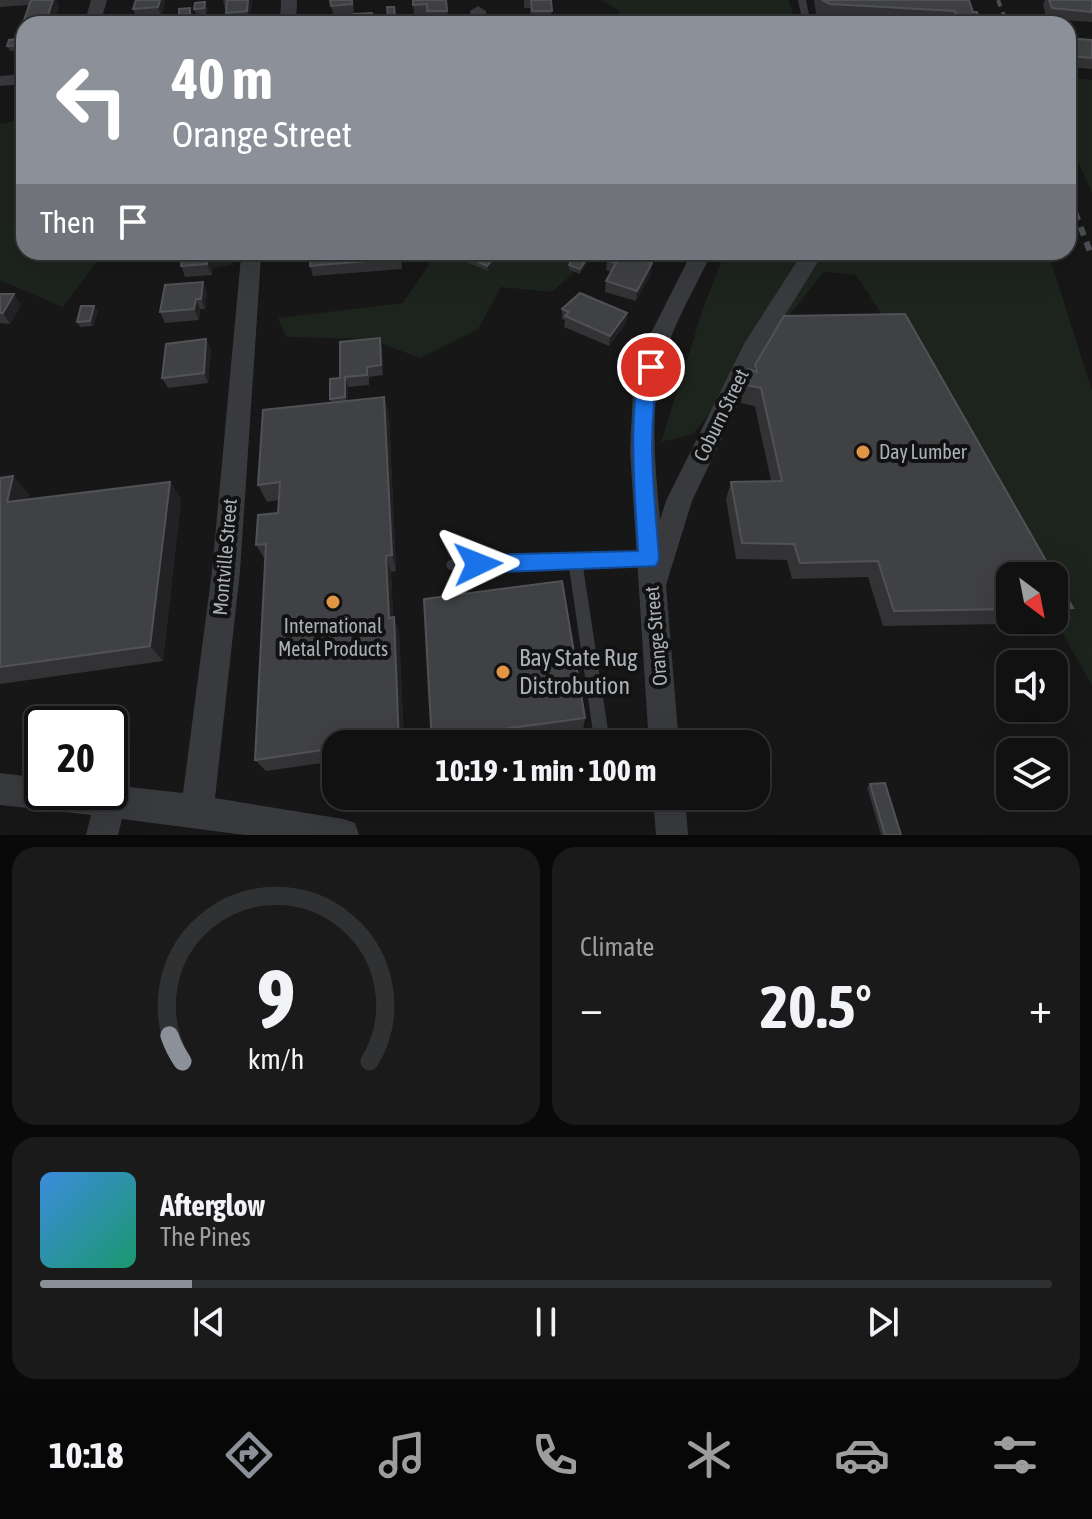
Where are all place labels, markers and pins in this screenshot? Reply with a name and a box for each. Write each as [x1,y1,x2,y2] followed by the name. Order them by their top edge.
[617,333,685,401] pin
[879,440,968,463] place label: Day Lumber
[854,443,872,461] marker: Day Lumber
[324,593,342,611] marker: International Metal Products
[278,614,388,660] place label: International Metal Products
[519,644,638,699] place label: Bay State Rug Distrobution
[494,663,512,681] marker: Bay State Rug Distrobution

